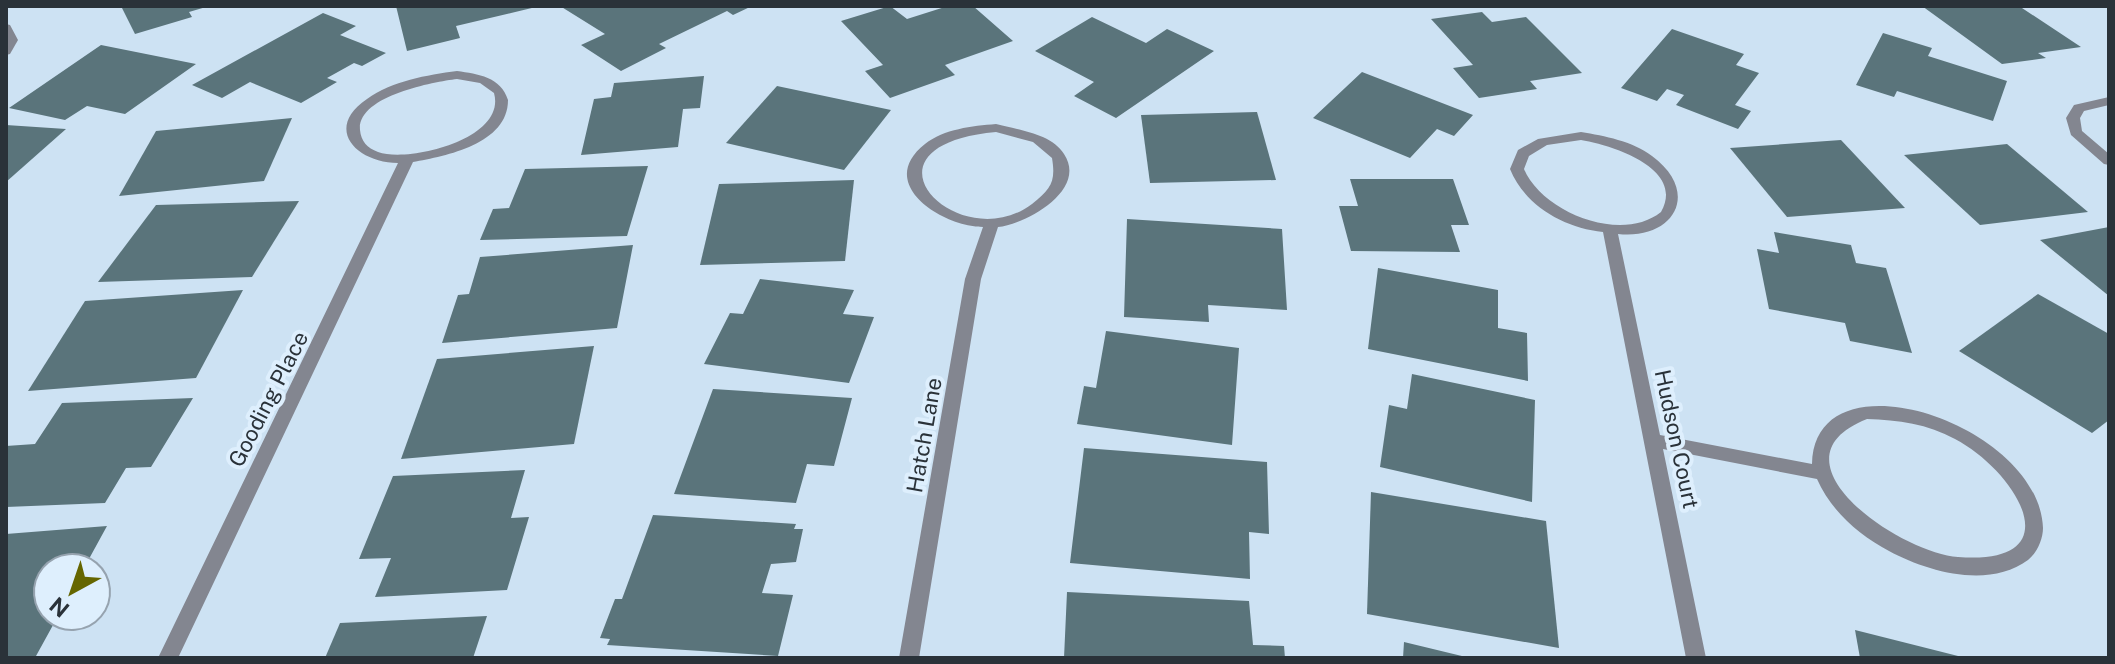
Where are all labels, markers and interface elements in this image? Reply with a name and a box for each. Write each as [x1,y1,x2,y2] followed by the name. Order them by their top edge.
[223,327,313,471] street label: Gooding Place
[1650,367,1704,511] street label: Hudson Court
[901,376,947,494] street label: Hatch Lane
[32,552,112,632] north arrow
[44,592,74,623] text: N

